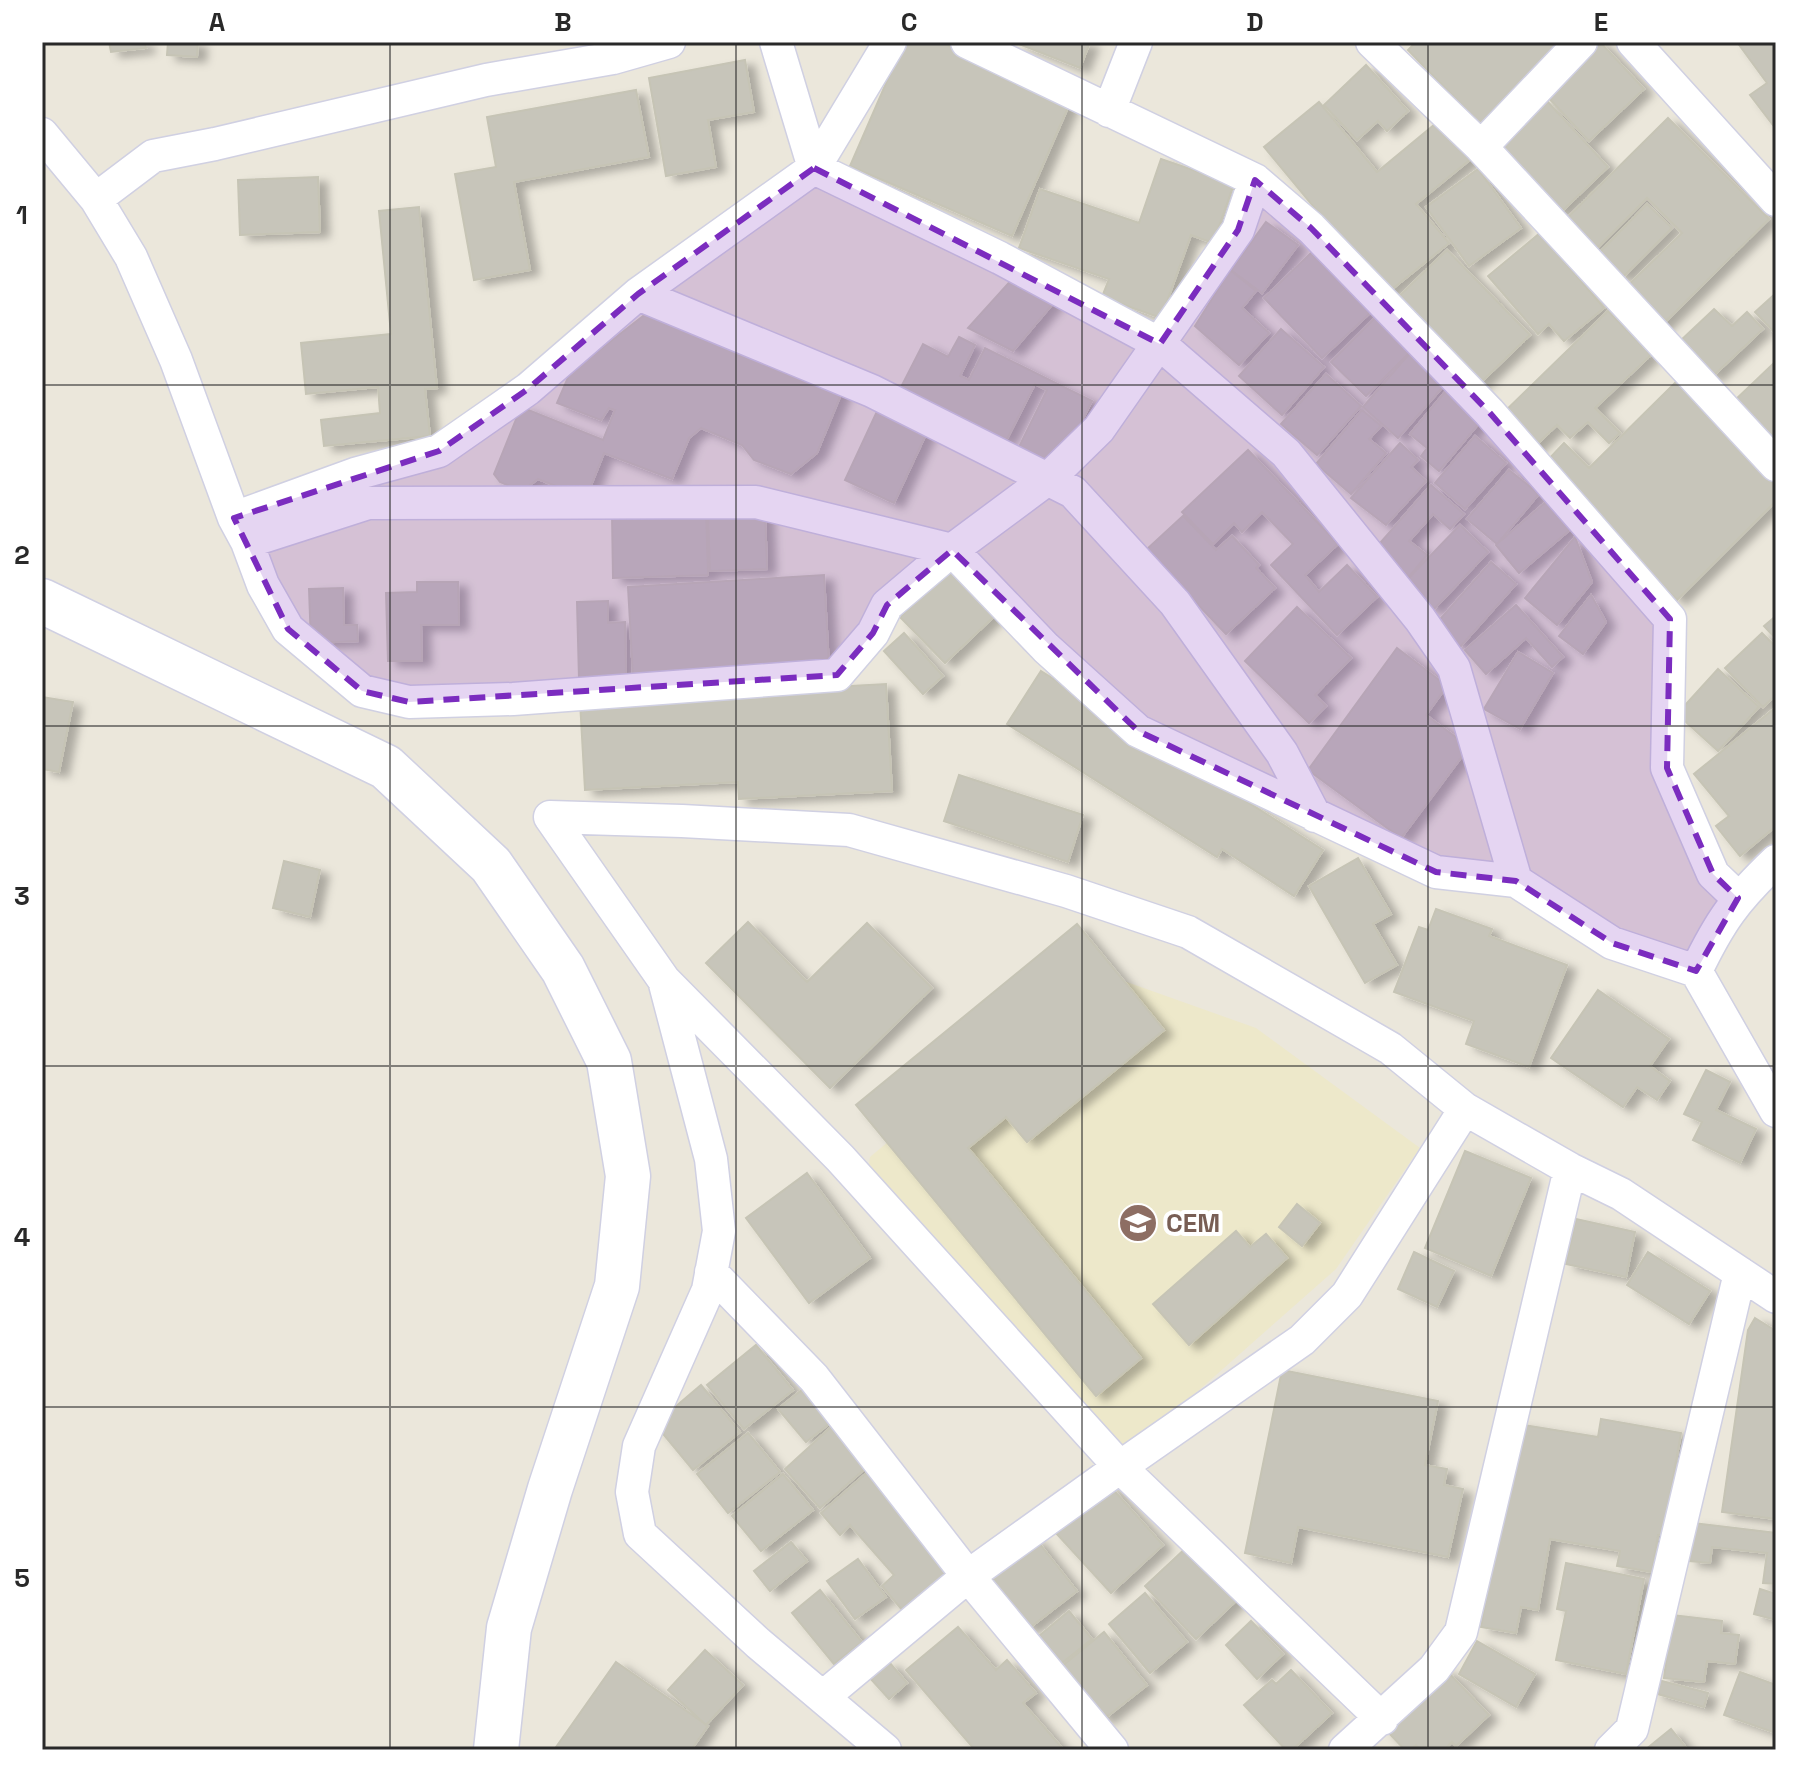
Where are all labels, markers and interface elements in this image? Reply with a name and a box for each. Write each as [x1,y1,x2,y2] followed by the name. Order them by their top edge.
[209,5,226,39] text: A
[554,5,572,39] text: B
[901,5,917,39] text: C
[1246,5,1264,39] text: D
[1594,5,1608,39] text: E
[16,198,28,232] text: 1
[14,538,30,572] text: 2
[14,879,30,913] text: 3
[1117,1202,1159,1244] school or university icon: CEM
[1166,1206,1220,1240] place label: CEM
[14,1220,30,1254] text: 4
[14,1561,30,1595] text: 5

